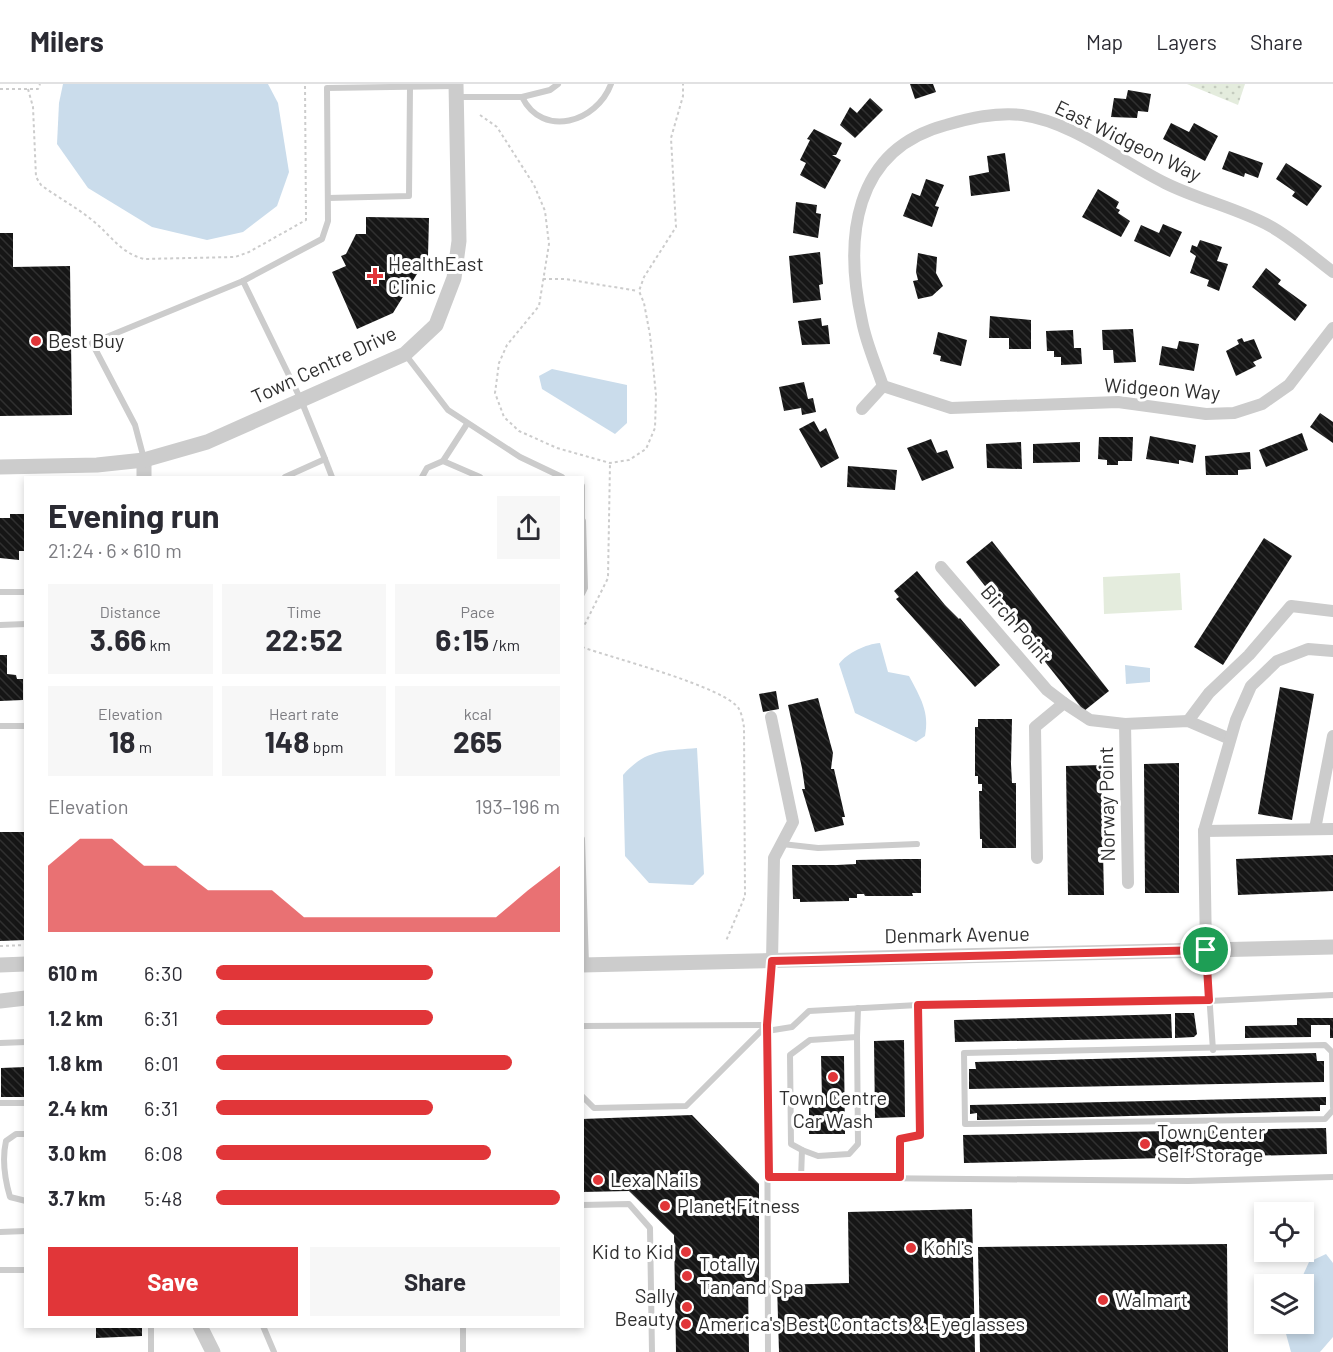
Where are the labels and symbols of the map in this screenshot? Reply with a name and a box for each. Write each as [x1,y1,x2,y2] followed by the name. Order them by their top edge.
[1051,94,1205,186] street label: East Widgeon Way
[388,251,484,298] place label: HealthEast Clinic
[366,267,384,285] marker: HealthEast Clinic
[247,320,400,408] street label: Town Centre Drive
[48,328,124,352] place label: Best Buy
[29,334,43,348] marker: Best Buy
[1103,372,1221,404] street label: Widgeon Way
[976,579,1057,667] street label: Birch Point
[1093,746,1119,862] street label: Norway Point
[884,921,1030,947] street label: Denmark Avenue
[1180,924,1231,975] pin
[826,1070,840,1084] marker: Town Centre Car Wash
[779,1085,887,1132] place label: Town Centre Car Wash
[1157,1119,1265,1166] place label: Town Center Self Storage
[1138,1137,1152,1151] marker: Town Center Self Storage
[610,1167,699,1191] place label: Lexa Nails
[591,1173,605,1187] marker: Lexa Nails
[677,1193,800,1217] place label: Planet Fitness
[658,1199,672,1213] marker: Planet Fitness
[923,1235,973,1259] place label: Kohl's
[592,1239,674,1263] place label: Kid to Kid
[904,1241,918,1255] marker: Kohl's
[679,1245,693,1259] marker: Kid to Kid
[699,1251,804,1298] place label: Totally Tan and Spa
[680,1269,694,1283] marker: Totally Tan and Spa
[614,1283,675,1330] place label: Sally Beauty
[1115,1287,1188,1311] place label: Walmart
[1096,1293,1110,1307] marker: Walmart
[680,1300,694,1314] marker: Sally Beauty
[698,1311,1025,1335] place label: America's Best Contacts & Eyeglasses
[679,1317,693,1331] marker: America's Best Contacts & Eyeglasses

